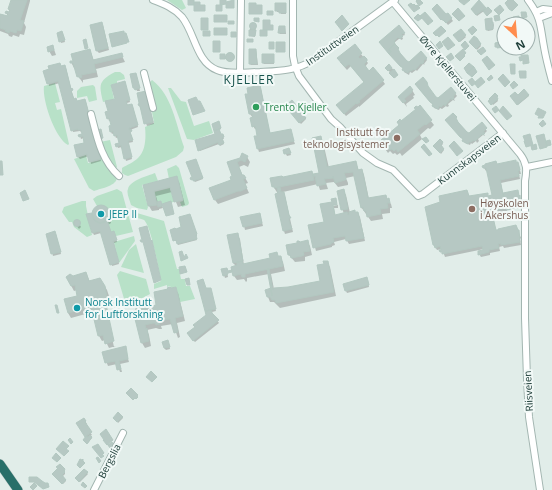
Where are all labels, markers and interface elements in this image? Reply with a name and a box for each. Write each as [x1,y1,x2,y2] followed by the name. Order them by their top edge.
[496,16,536,56] north arrow
[303,22,361,68] street label: Instituttveien
[416,32,480,104] street label: Øvre Kjellerstuvei
[513,37,528,54] text: N
[224,71,274,88] district label: KJELLER
[264,100,327,114] place label: Trento Kjeller
[251,102,261,112] marker: Trento Kjeller
[303,125,389,151] place label: Institutt for teknologisystemer
[434,131,504,187] street label: Kunnskapsveien
[392,133,402,143] marker: Institutt for teknologisystemer
[480,196,529,222] place label: Høyskolen i Akershus
[467,204,477,214] marker: Høyskolen i Akershus
[108,207,137,221] place label: JEEP II
[96,209,106,219] marker: JEEP II
[85,295,164,321] place label: Norsk Institutt for Luftforskning
[72,303,82,313] marker: Norsk Institutt for Luftforskning
[520,370,536,412] street label: Riisveien
[94,441,124,481] street label: Bergslia

